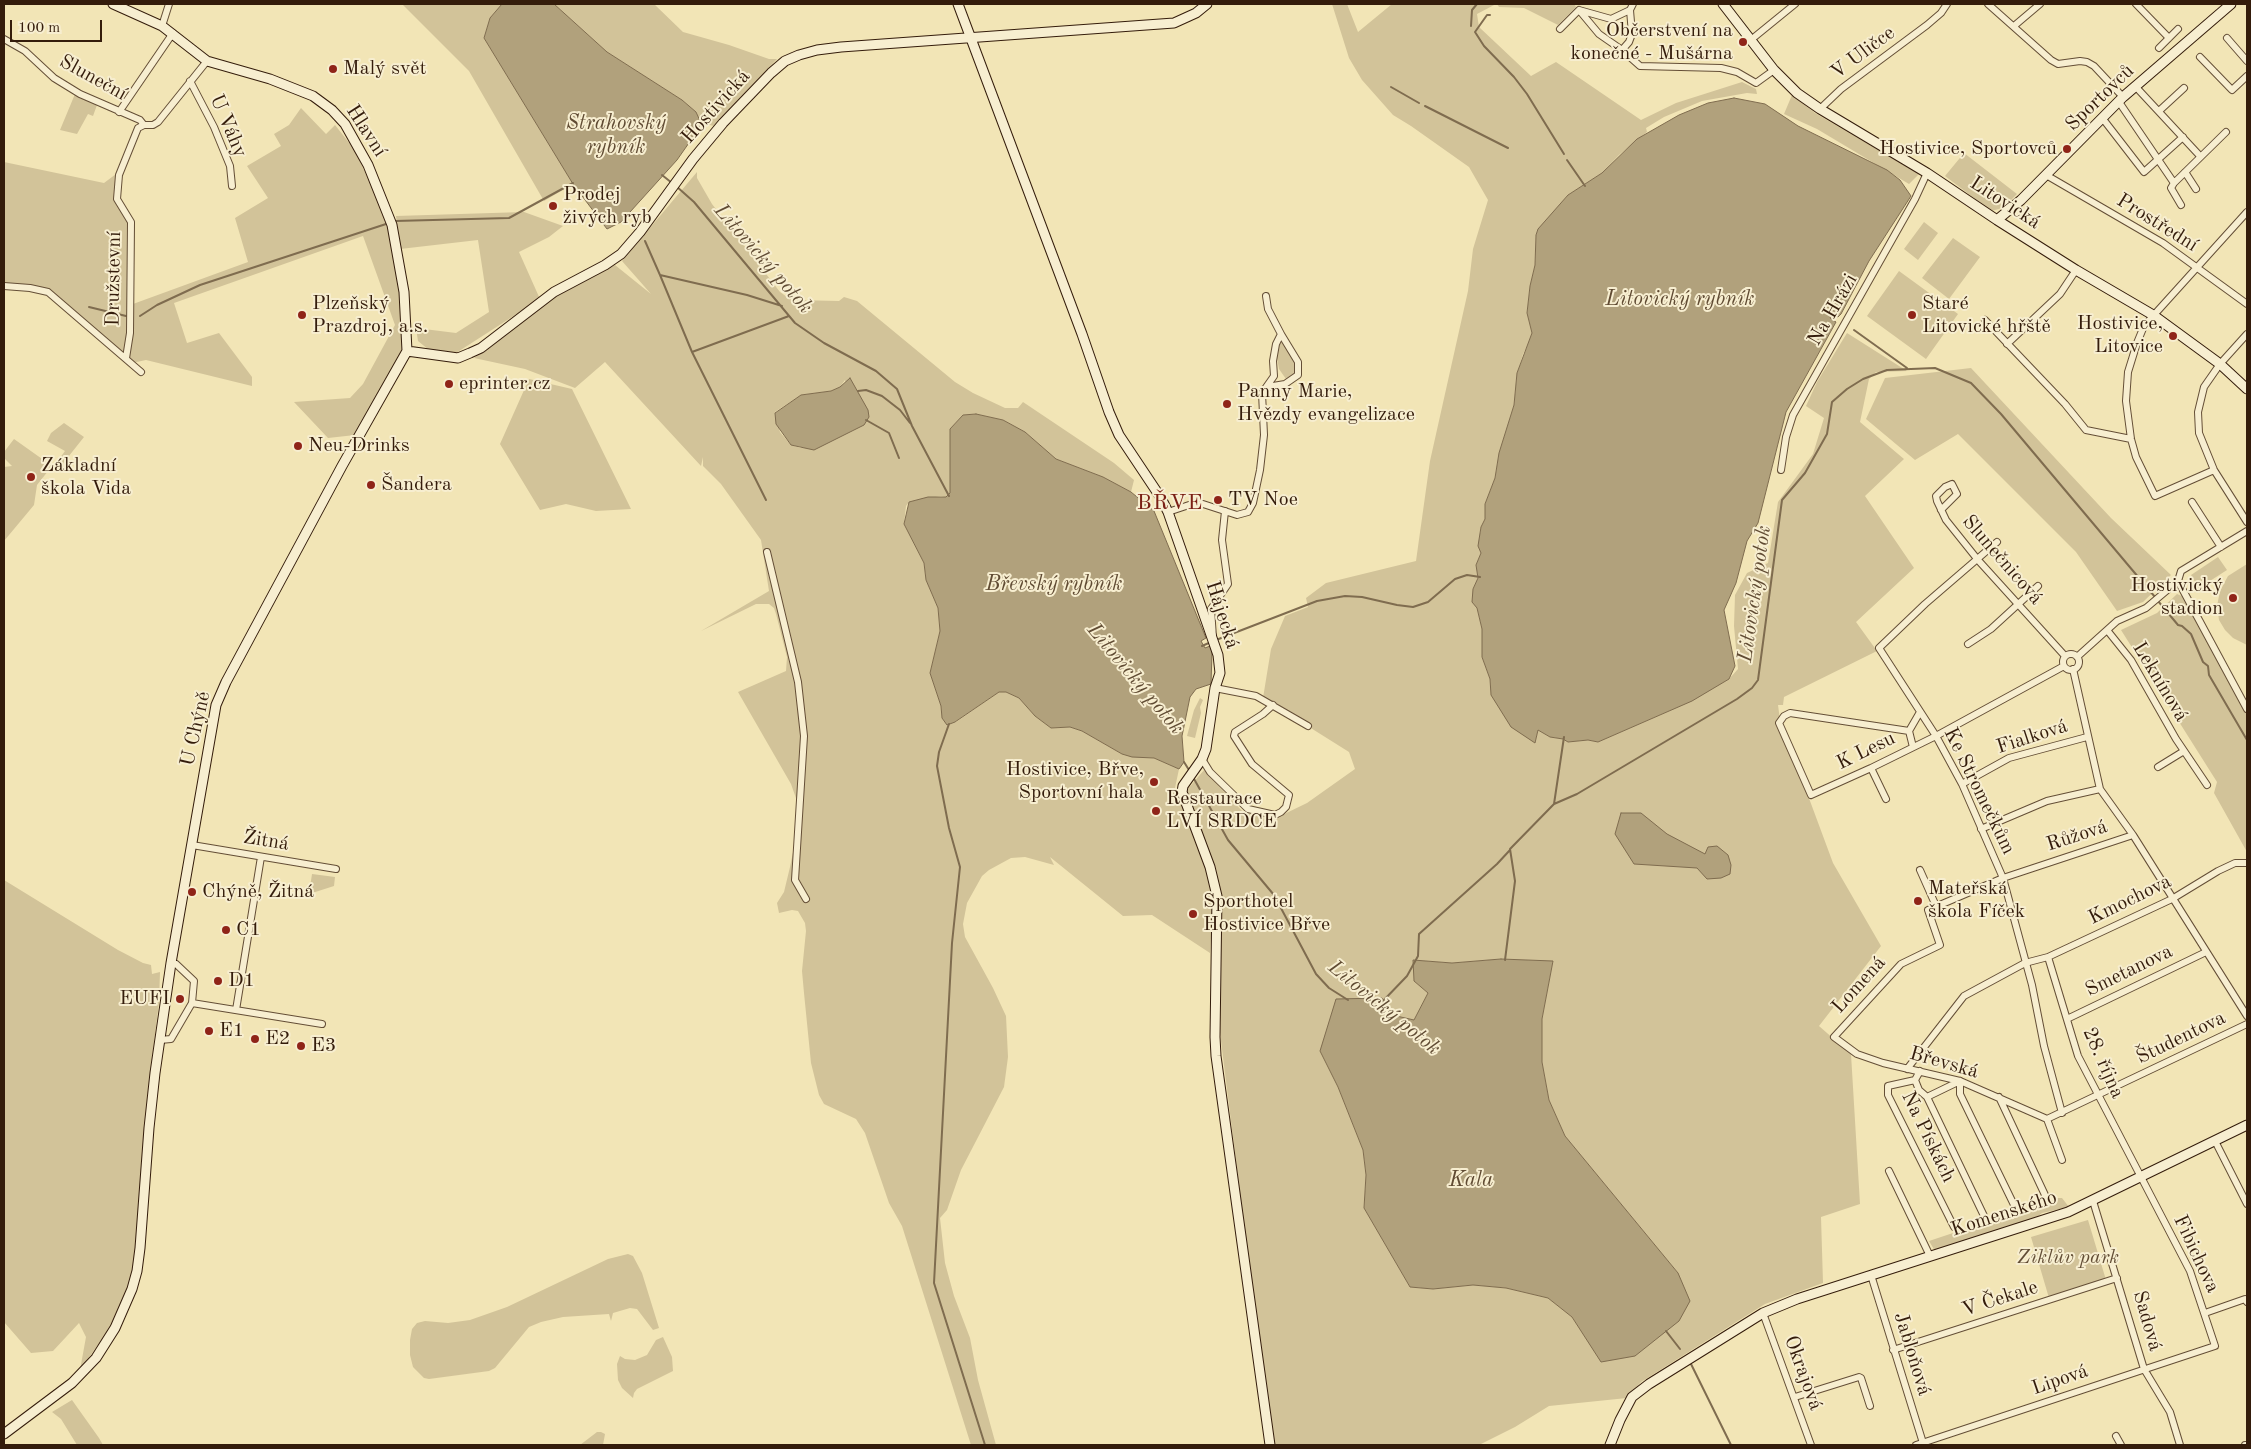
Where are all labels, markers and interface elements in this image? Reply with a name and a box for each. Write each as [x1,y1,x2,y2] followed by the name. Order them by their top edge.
[12,10,105,42] scale bar
[1570,19,1733,66] place label: Občerstvení na konečné - Mušárna
[18,21,60,36] text: 100 m
[1826,21,1900,85] street label: V Uličce
[1737,36,1749,48] marker: Občerstvení na konečné - Mušárna
[55,50,131,106] street label: Sluneční
[343,57,426,81] place label: Malý svět
[2061,59,2139,137] street label: Sportovců
[327,63,339,75] marker: Malý svět
[676,65,756,149] street label: Hostivická
[204,91,252,161] street label: U Váhy
[340,100,392,162] street label: Hlavní
[566,110,666,160] water label: Strahovský rybník
[1879,137,2057,161] place label: Hostivice, Sportovců
[2061,143,2073,155] marker: Hostivice, Sportovců
[1965,171,2045,235] street label: Litovická
[563,183,652,230] place label: Prodej živých ryb
[2112,189,2202,257] street label: Prostřední
[708,199,818,319] water label: Litovický potok
[547,200,559,212] marker: Prodej živých ryb
[101,231,127,327] street label: Družstevní
[1803,270,1863,350] street label: Na Hrázi
[1605,286,1755,312] water label: Litovický rybník
[312,292,428,339] place label: Plzeňský Prazdroj, a.s.
[1922,292,2051,339] place label: Staré Litovické hřště
[296,309,308,321] marker: Plzeňský Prazdroj, a.s.
[1906,309,1918,321] marker: Staré Litovické hřště
[2077,312,2163,359] place label: Hostivice, Litovice
[2167,330,2179,342] marker: Hostivice, Litovice
[459,372,550,396] place label: eprinter.cz
[443,378,455,390] marker: eprinter.cz
[1237,380,1415,427] place label: Panny Marie, Hvězdy evangelizace
[1221,398,1233,410] marker: Panny Marie, Hvězdy evangelizace
[308,434,410,458] place label: Neu-Drinks
[292,440,304,452] marker: Neu-Drinks
[41,454,131,501] place label: Základní škola Vida
[25,471,37,483] marker: Základní škola Vida
[381,473,452,497] place label: Šandera
[365,479,377,491] marker: Šandera
[1228,488,1298,512] place label: TV Noe
[1136,490,1204,516] district label: BŘVE
[1212,494,1224,506] marker: TV Noe
[1957,510,2047,610] street label: Slunečnicová
[1733,524,1777,664] water label: Litovický potok
[986,571,1122,597] water label: Břevský rybník
[2131,574,2223,621] place label: Hostivický stadion
[1200,578,1244,652] street label: Hájecká
[2227,592,2239,604] marker: Hostivický stadion
[1081,618,1189,740] water label: Litovický potok
[2127,638,2193,726] street label: Leknínová
[176,689,216,769] street label: U Chýně
[1993,714,2071,760] street label: Fialková
[1938,724,2020,858] street label: Ke Stromečkům
[1833,726,1899,776] street label: K Lesu
[1006,758,1144,805] place label: Hostivice, Břve, Sportovní hala
[1148,776,1160,788] marker: Hostivice, Břve, Sportovní hala
[1166,787,1277,834] place label: Restaurace LVÍ SRDCE
[1150,805,1162,817] marker: Restaurace LVÍ SRDCE
[2043,815,2111,857] street label: Růžová
[241,826,291,856] street label: Žitná
[2085,870,2175,930] street label: Kmochova
[1928,877,2025,924] place label: Mateřská škola Fíček
[202,880,314,904] place label: Chýně, Žitná
[186,886,198,898] marker: Chýně, Žitná
[1203,890,1330,937] place label: Sporthotel Hostivice Břve
[1912,895,1924,907] marker: Mateřská škola Fíček
[1187,908,1199,920] marker: Sporthotel Hostivice Břve
[236,918,261,942] place label: C1
[220,924,232,936] marker: C1
[2081,940,2177,1002] street label: Smetanova
[1827,951,1891,1019] street label: Lomená
[1322,955,1446,1061] water label: Litovický potok
[228,969,255,993] place label: D1
[212,975,224,987] marker: D1
[119,987,170,1011] place label: EUFI
[174,993,186,1005] marker: EUFI
[2132,1006,2230,1070] street label: Študentova
[219,1019,244,1043] place label: E1
[2077,1024,2129,1102] street label: 28. října
[203,1025,215,1037] marker: E1
[265,1027,290,1051] place label: E2
[249,1033,261,1045] marker: E2
[311,1034,336,1058] place label: E3
[295,1040,307,1052] marker: E3
[1907,1042,1981,1084] street label: Břevská
[1896,1088,1960,1186] street label: Na Pískách
[1449,1167,1493,1193] water label: Kala
[1948,1186,2060,1242] street label: Komenského
[2168,1211,2224,1297] street label: Fibichova
[2017,1246,2119,1270] park label: Ziklův park
[1959,1275,2041,1323] street label: V Čekale
[2127,1288,2167,1354] street label: Sadová
[1888,1309,1936,1399] street label: Jabloňová
[1778,1332,1828,1414] street label: Okrajová
[2029,1359,2091,1401] street label: Lipová

